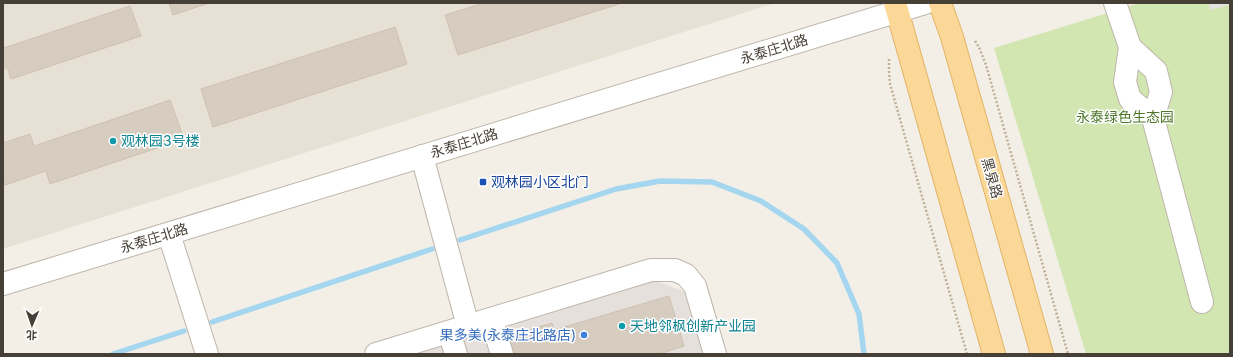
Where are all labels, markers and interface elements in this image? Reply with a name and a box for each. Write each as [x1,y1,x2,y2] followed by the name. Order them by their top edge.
[738,30,810,67] street label: 永泰庄北路
[1076,108,1174,125] park label: 永泰绿色生态园
[428,124,500,161] street label: 永泰庄北路
[121,132,200,149] place label: 观林园3号楼
[108,136,118,146] marker: 观林园3号楼
[979,155,1006,200] street label: 黑泉路
[491,173,589,190] place label: 观林园小区北门
[478,177,488,187] marker: 观林园小区北门
[118,219,190,256] street label: 永泰庄北路
[12,305,52,345] north arrow
[630,317,756,334] place label: 天地邻枫创新产业园
[617,321,627,331] marker: 天地邻枫创新产业园
[440,326,576,343] place label: 果多美(永泰庄北路店)
[26,328,37,342] text: 北
[579,330,589,340] marker: 果多美(永泰庄北路店)

